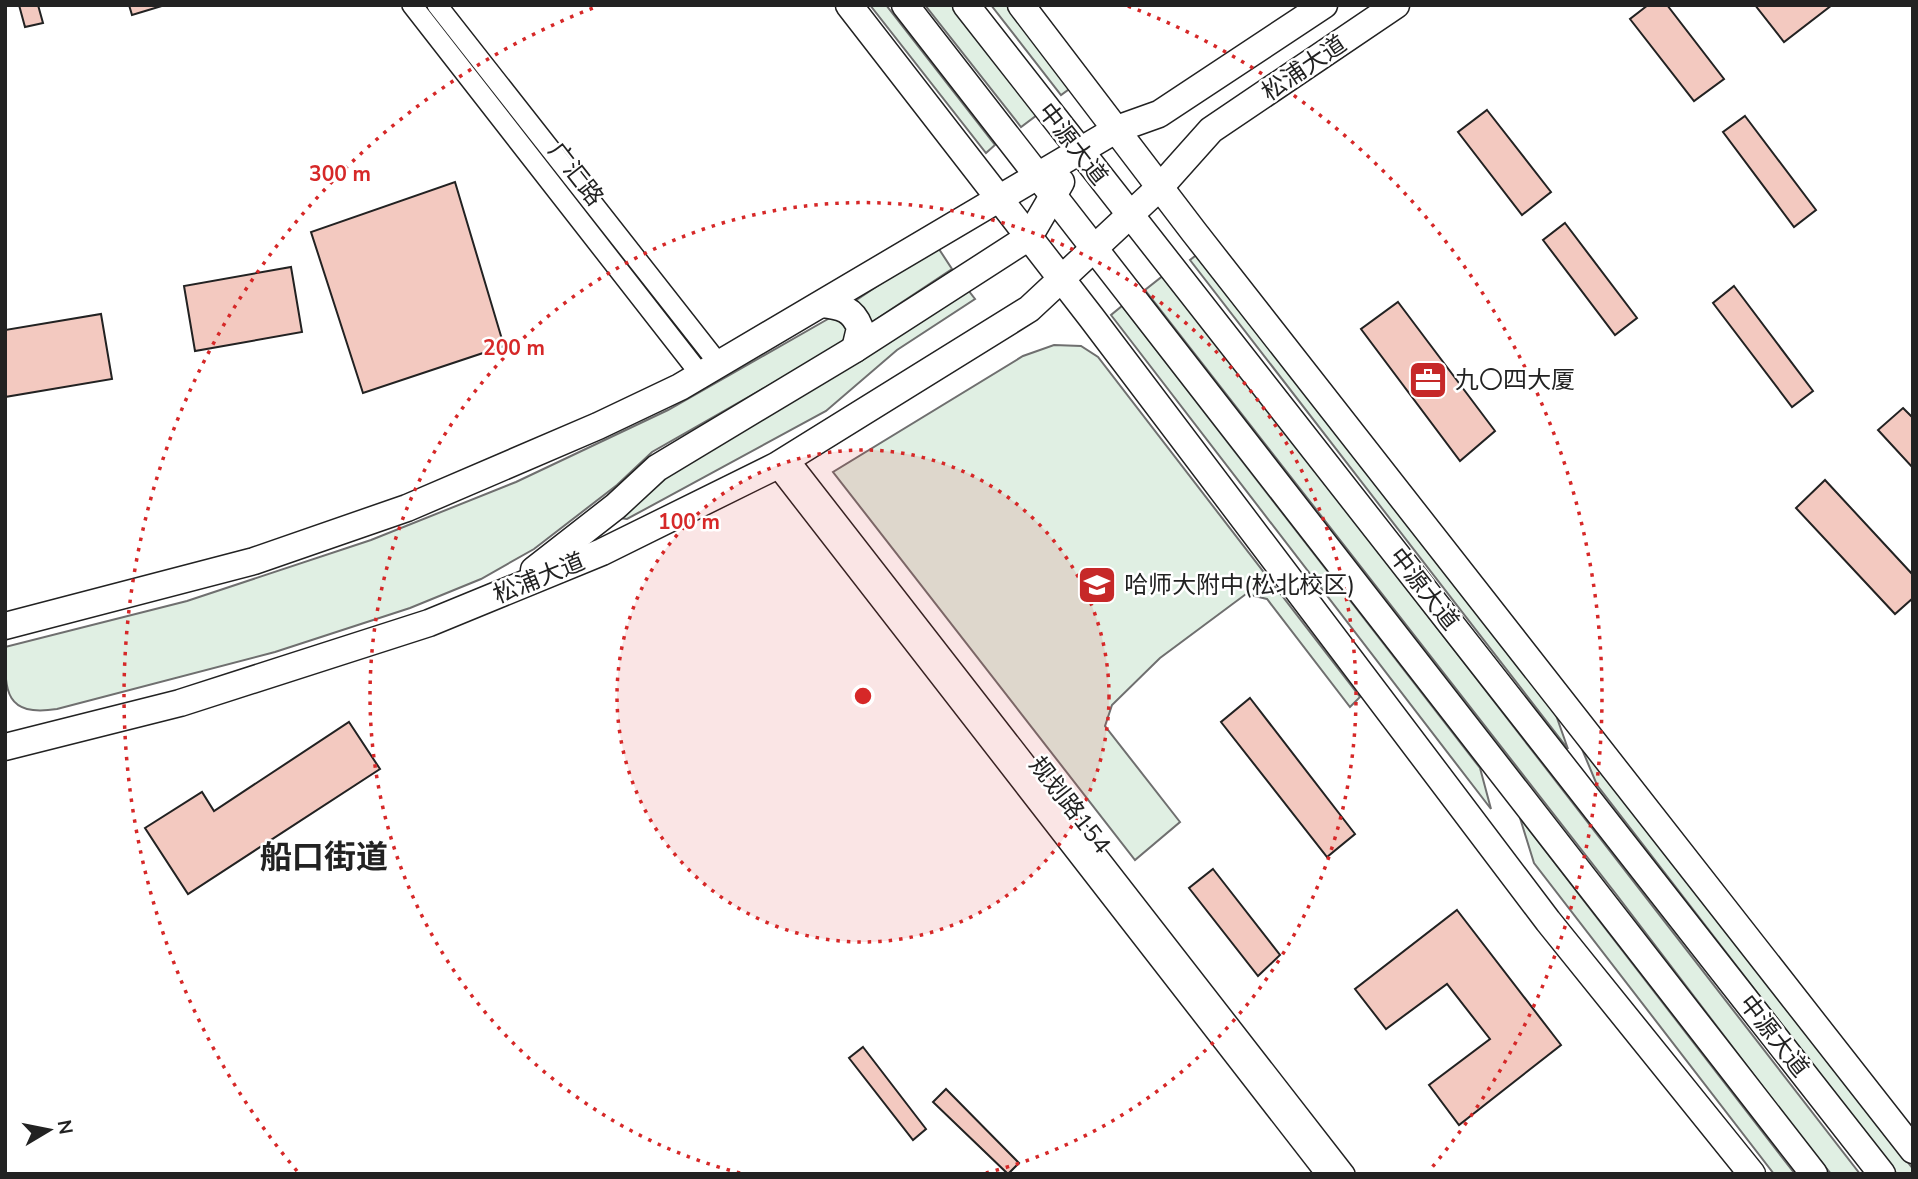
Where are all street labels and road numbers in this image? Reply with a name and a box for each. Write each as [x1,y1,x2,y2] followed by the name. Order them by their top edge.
[1255,28,1353,108] street label: 松浦大道
[1031,96,1115,192] street label: 中源大道
[541,136,611,212] street label: 广汇路
[1382,541,1466,637] street label: 中源大道
[489,545,589,611] street label: 松浦大道
[1022,750,1118,860] street label: 规划路154
[1732,988,1816,1084] street label: 中源大道

